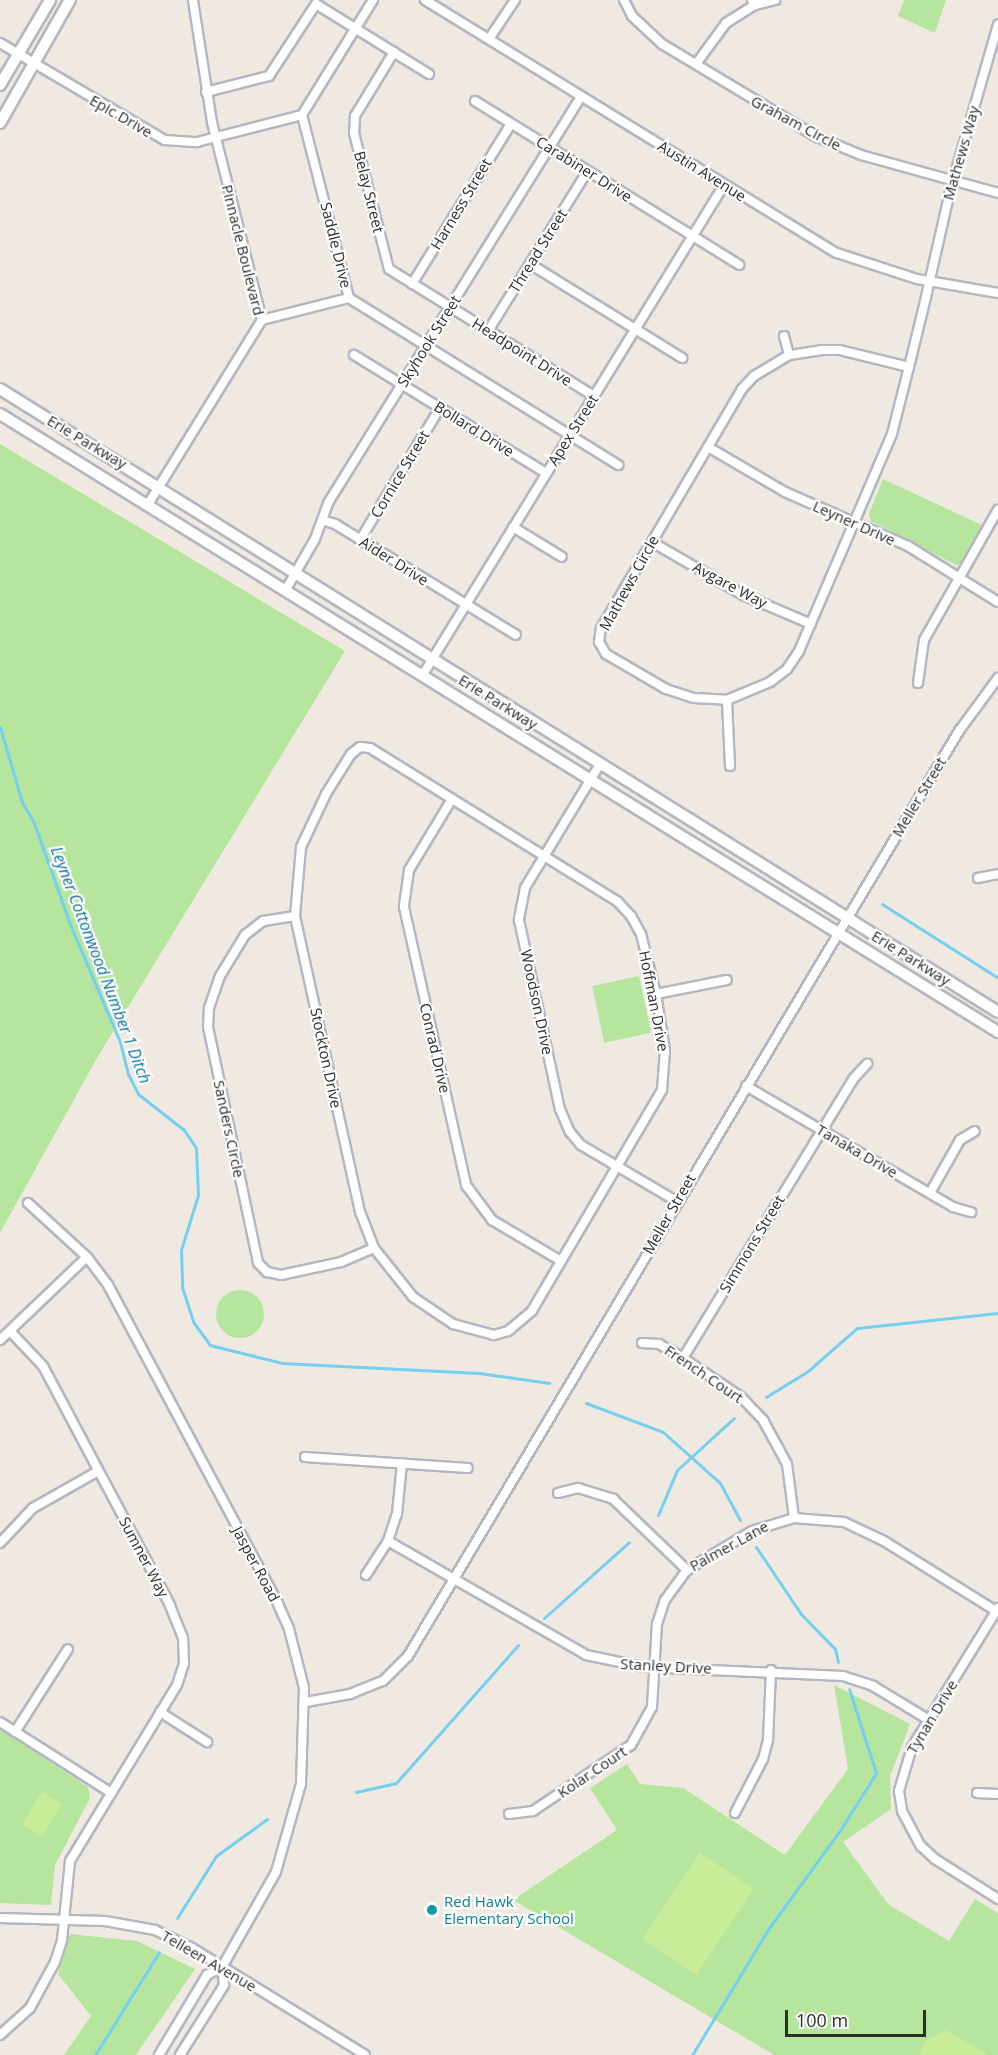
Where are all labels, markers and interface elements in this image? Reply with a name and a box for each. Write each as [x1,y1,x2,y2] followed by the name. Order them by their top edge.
[87,91,155,141] street label: Epic Drive
[748,92,844,154] street label: Graham Circle
[939,104,983,202] street label: Mathews Way
[533,132,635,206] street label: Carabiner Drive
[655,137,749,205] street label: Austin Avenue
[350,149,388,235] street label: Belay Street
[427,155,495,253] street label: Harness Street
[218,183,268,317] street label: Pinnacle Boulevard
[317,200,355,290] street label: Saddle Drive
[505,206,571,296] street label: Thread Street
[394,292,464,390] street label: Skyhook Street
[469,314,575,390] street label: Headpoint Drive
[544,391,602,469] street label: Apex Street
[431,397,517,461] street label: Bollard Drive
[44,411,130,473] street label: Erie Parkway
[367,427,433,521] street label: Cornice Street
[810,497,898,549] street label: Leyner Drive
[595,532,663,634] street label: Mathews Circle
[356,533,432,589] street label: Aider Drive
[690,558,770,612] street label: Avgare Way
[455,671,541,733] street label: Erie Parkway
[888,754,950,840] street label: Meller Street
[47,844,155,1086] water label: Leyner Cottonwood Number 1 Ditch
[868,927,954,989] street label: Erie Parkway
[517,948,557,1056] street label: Woodson Drive
[635,949,673,1053] street label: Hoffman Drive
[416,1001,454,1095] street label: Conrad Drive
[307,1006,345,1110] street label: Stockton Drive
[210,1079,248,1179] street label: Sanders Circle
[813,1120,901,1182] street label: Tanaka Drive
[639,1171,699,1257] street label: Meller Street
[716,1192,788,1296] street label: Simmons Street
[661,1341,747,1407] street label: French Court
[115,1514,173,1600] street label: Sumner Way
[686,1517,772,1575] street label: Palmer Lane
[229,1523,283,1605] street label: Jasper Road
[620,1655,712,1677] street label: Stanley Drive
[903,1677,961,1757] street label: Tynan Drive
[554,1742,630,1802] street label: Kolar Court
[444,1892,574,1927] place label: Red Hawk Elementary School
[425,1903,439,1917] marker: Red Hawk Elementary School
[158,1927,260,1995] street label: Telleen Avenue
[788,1998,929,2036] scale bar
[796,2008,848,2032] text: 100 m

